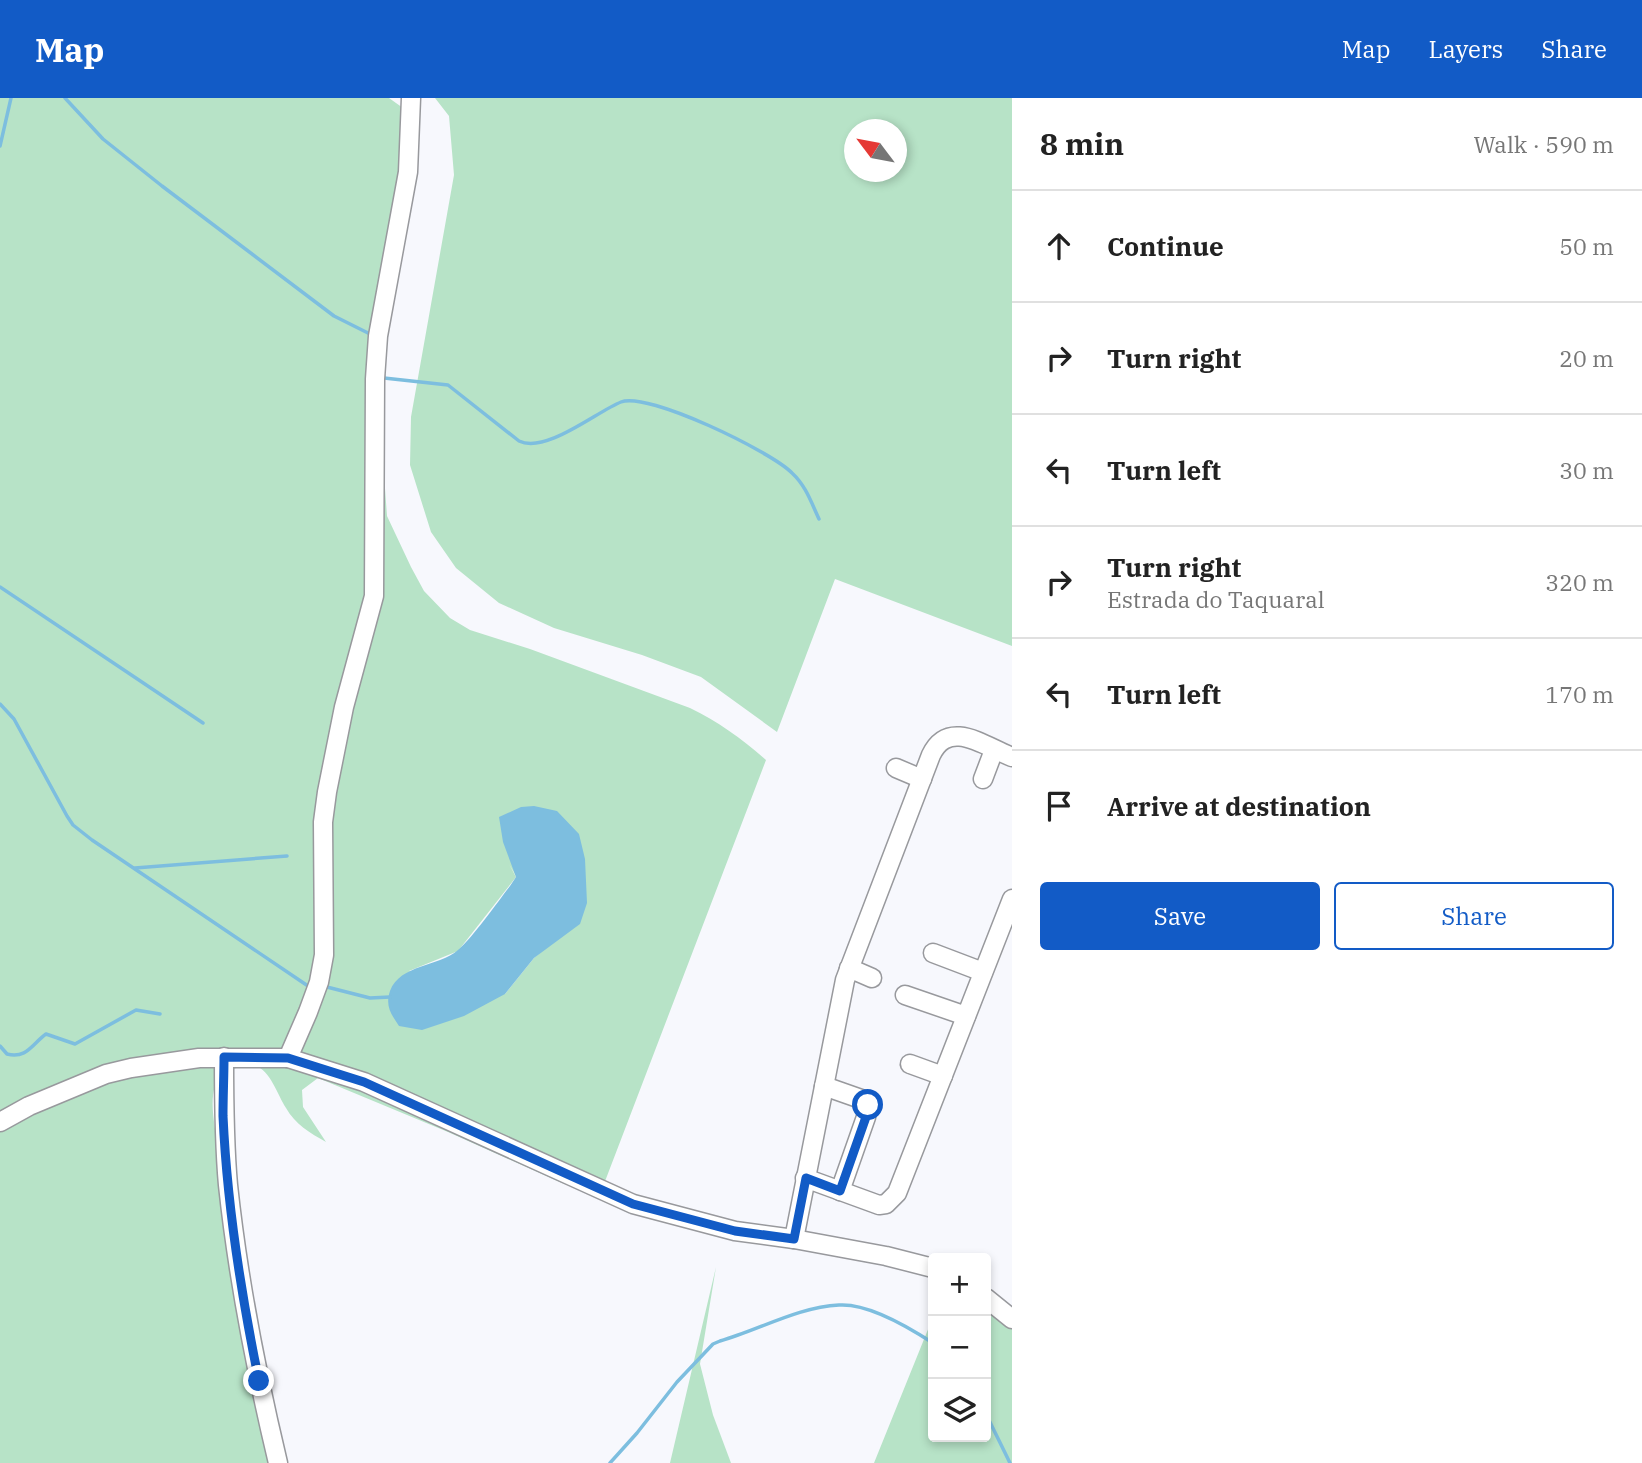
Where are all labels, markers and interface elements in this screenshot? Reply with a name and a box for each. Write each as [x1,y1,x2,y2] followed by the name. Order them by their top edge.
[35,28,104,71] text: Map
[1342,33,1390,65] text: Map
[1428,33,1503,65] text: Layers
[1541,33,1607,65] text: Share
[844,119,907,182] north arrow
[1040,124,1124,163] text: 8 min
[1473,129,1614,159] text: Walk · 590 m
[1040,227,1078,265] icon: ahead
[1107,229,1224,263] text: Continue
[1559,231,1614,261] text: 50 m
[1040,339,1078,377] icon: right
[1107,341,1241,375] text: Turn right
[1559,343,1614,373] text: 20 m
[1040,451,1078,489] icon: left
[1107,453,1221,487] text: Turn left
[1559,455,1614,485] text: 30 m
[1107,550,1241,584] text: Turn right
[1040,563,1078,601] icon: right
[1545,567,1614,597] text: 320 m
[1107,584,1325,614] text: Estrada do Taquaral
[1040,675,1078,713] icon: left
[1107,677,1221,711] text: Turn left
[1545,679,1614,709] text: 170 m
[1040,787,1078,825] icon: arrive
[1107,789,1371,823] text: Arrive at destination
[1040,882,1320,950] button: Save
[1334,882,1614,950] button: Share
[852,1089,883,1120] route start
[928,1253,991,1442] map controls
[928,1253,991,1316] button: +
[928,1316,991,1379] button: −
[243,1365,274,1396] route end
[928,1379,991,1442] button: layers

